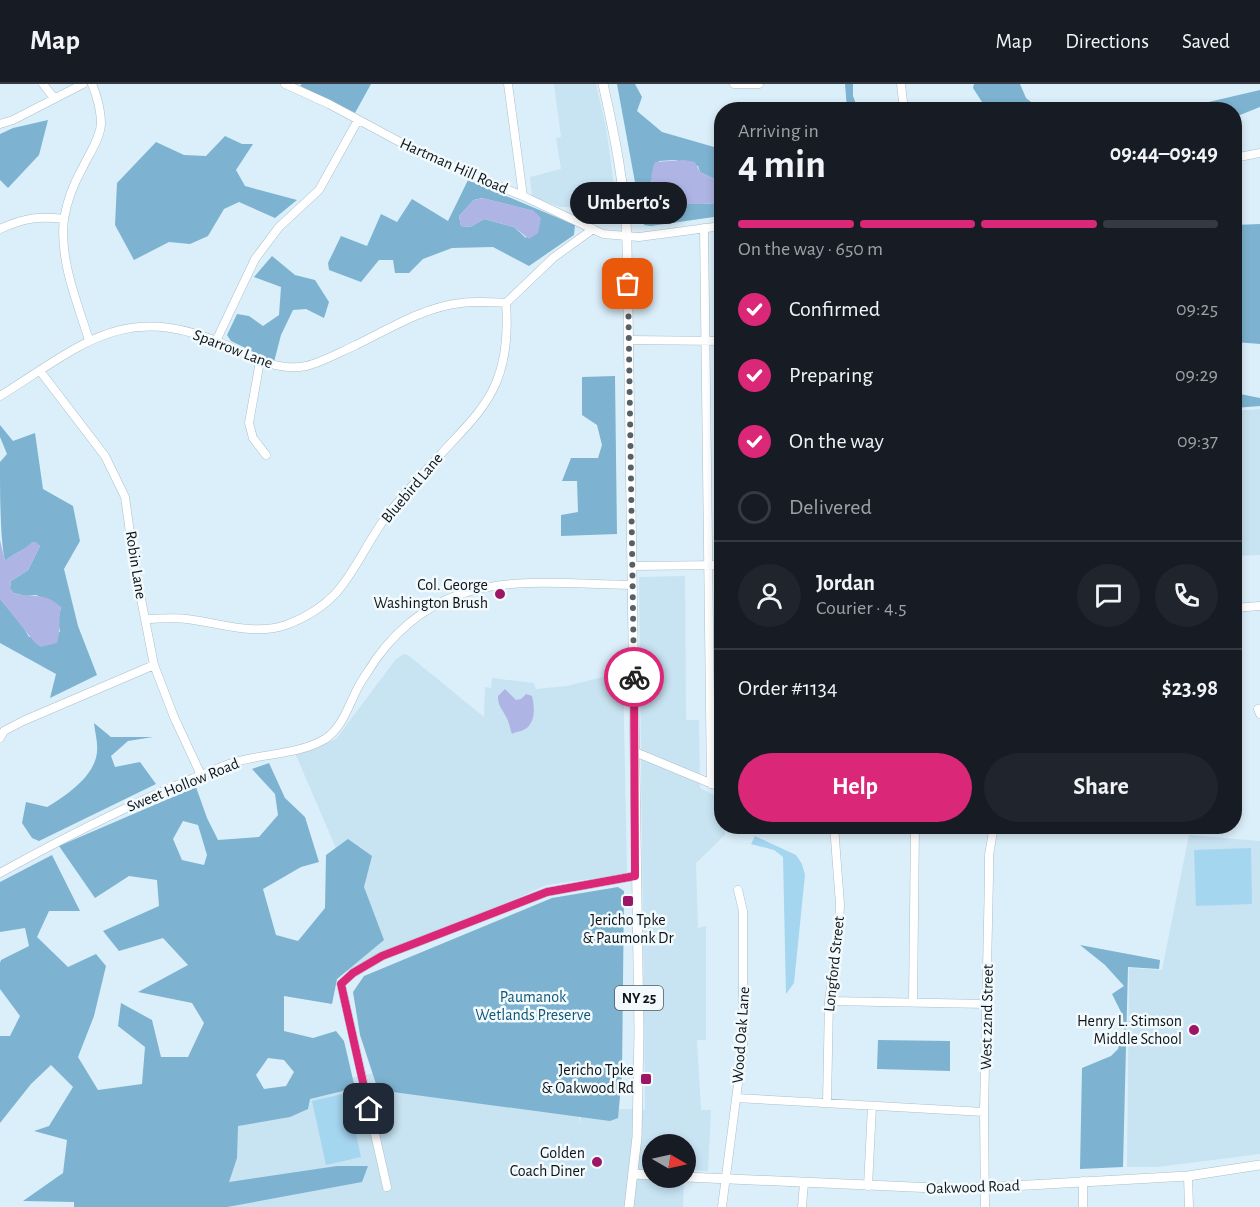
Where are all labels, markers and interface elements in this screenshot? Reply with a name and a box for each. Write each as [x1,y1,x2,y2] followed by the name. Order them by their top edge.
[30,27,80,55] text: Map
[996,31,1032,52] text: Map
[1065,31,1149,52] text: Directions
[1182,31,1230,52] text: Saved
[738,121,819,141] text: Arriving in
[398,135,510,197] street label: Hartman Hill Road
[1110,142,1218,164] text: 09:44–09:49
[738,146,826,185] text: 4 min
[570,182,686,224] callout: Umberto's
[587,193,670,213] text: Umberto's
[738,239,883,259] text: On the way · 650 m
[602,258,653,309] pin
[611,267,644,300] icon: bag
[738,293,771,326] icon: check
[789,298,880,320] text: Confirmed
[1176,299,1218,319] text: 09:25
[191,327,275,371] street label: Sparrow Lane
[738,359,771,392] icon: check
[789,364,873,386] text: Preparing
[1175,365,1218,385] text: 09:29
[738,425,771,458] icon: check
[789,430,884,452] text: On the way
[1177,431,1218,451] text: 09:37
[378,450,446,526] street label: Bluebird Lane
[789,496,872,518] text: Delivered
[123,530,149,600] street label: Robin Lane
[738,564,801,627] button: person
[1077,564,1140,627] button: chat
[1155,564,1218,627] button: phone
[816,572,875,594] text: Jordan
[374,577,488,611] place label: Col. George Washington Brush
[493,587,507,601] marker: Col. George Washington Brush
[816,598,907,618] text: Courier · 4.5
[604,647,664,707] courier
[618,661,651,694] icon: bike
[738,677,837,699] text: Order #1134
[1162,677,1218,699] text: $23.98
[738,753,972,822] button: Help
[984,753,1218,822] button: Share
[125,755,241,815] street label: Sweet Hollow Road
[621,894,635,908] marker: Jericho Tpke & Paumonk Dr
[582,912,674,946] place label: Jericho Tpke & Paumonk Dr
[821,915,847,1013] street label: Longford Street
[978,964,996,1070] street label: West 22nd Street
[615,986,663,1010] road number: NY 25
[730,986,752,1084] street label: Wood Oak Lane
[475,989,591,1023] park label: Paumanok Wetlands Preserve
[1077,1013,1182,1047] place label: Henry L. Stimson Middle School
[1187,1023,1201,1037] marker: Henry L. Stimson Middle School
[542,1062,634,1096] place label: Jericho Tpke & Oakwood Rd
[639,1072,653,1086] marker: Jericho Tpke & Oakwood Rd
[343,1083,394,1134] pin
[352,1092,385,1125] icon: home
[642,1134,696,1188] north arrow
[642,1134,696,1188] map controls
[510,1145,586,1179] place label: Golden Coach Diner
[590,1155,604,1169] marker: Golden Coach Diner
[926,1177,1020,1197] street label: Oakwood Road

